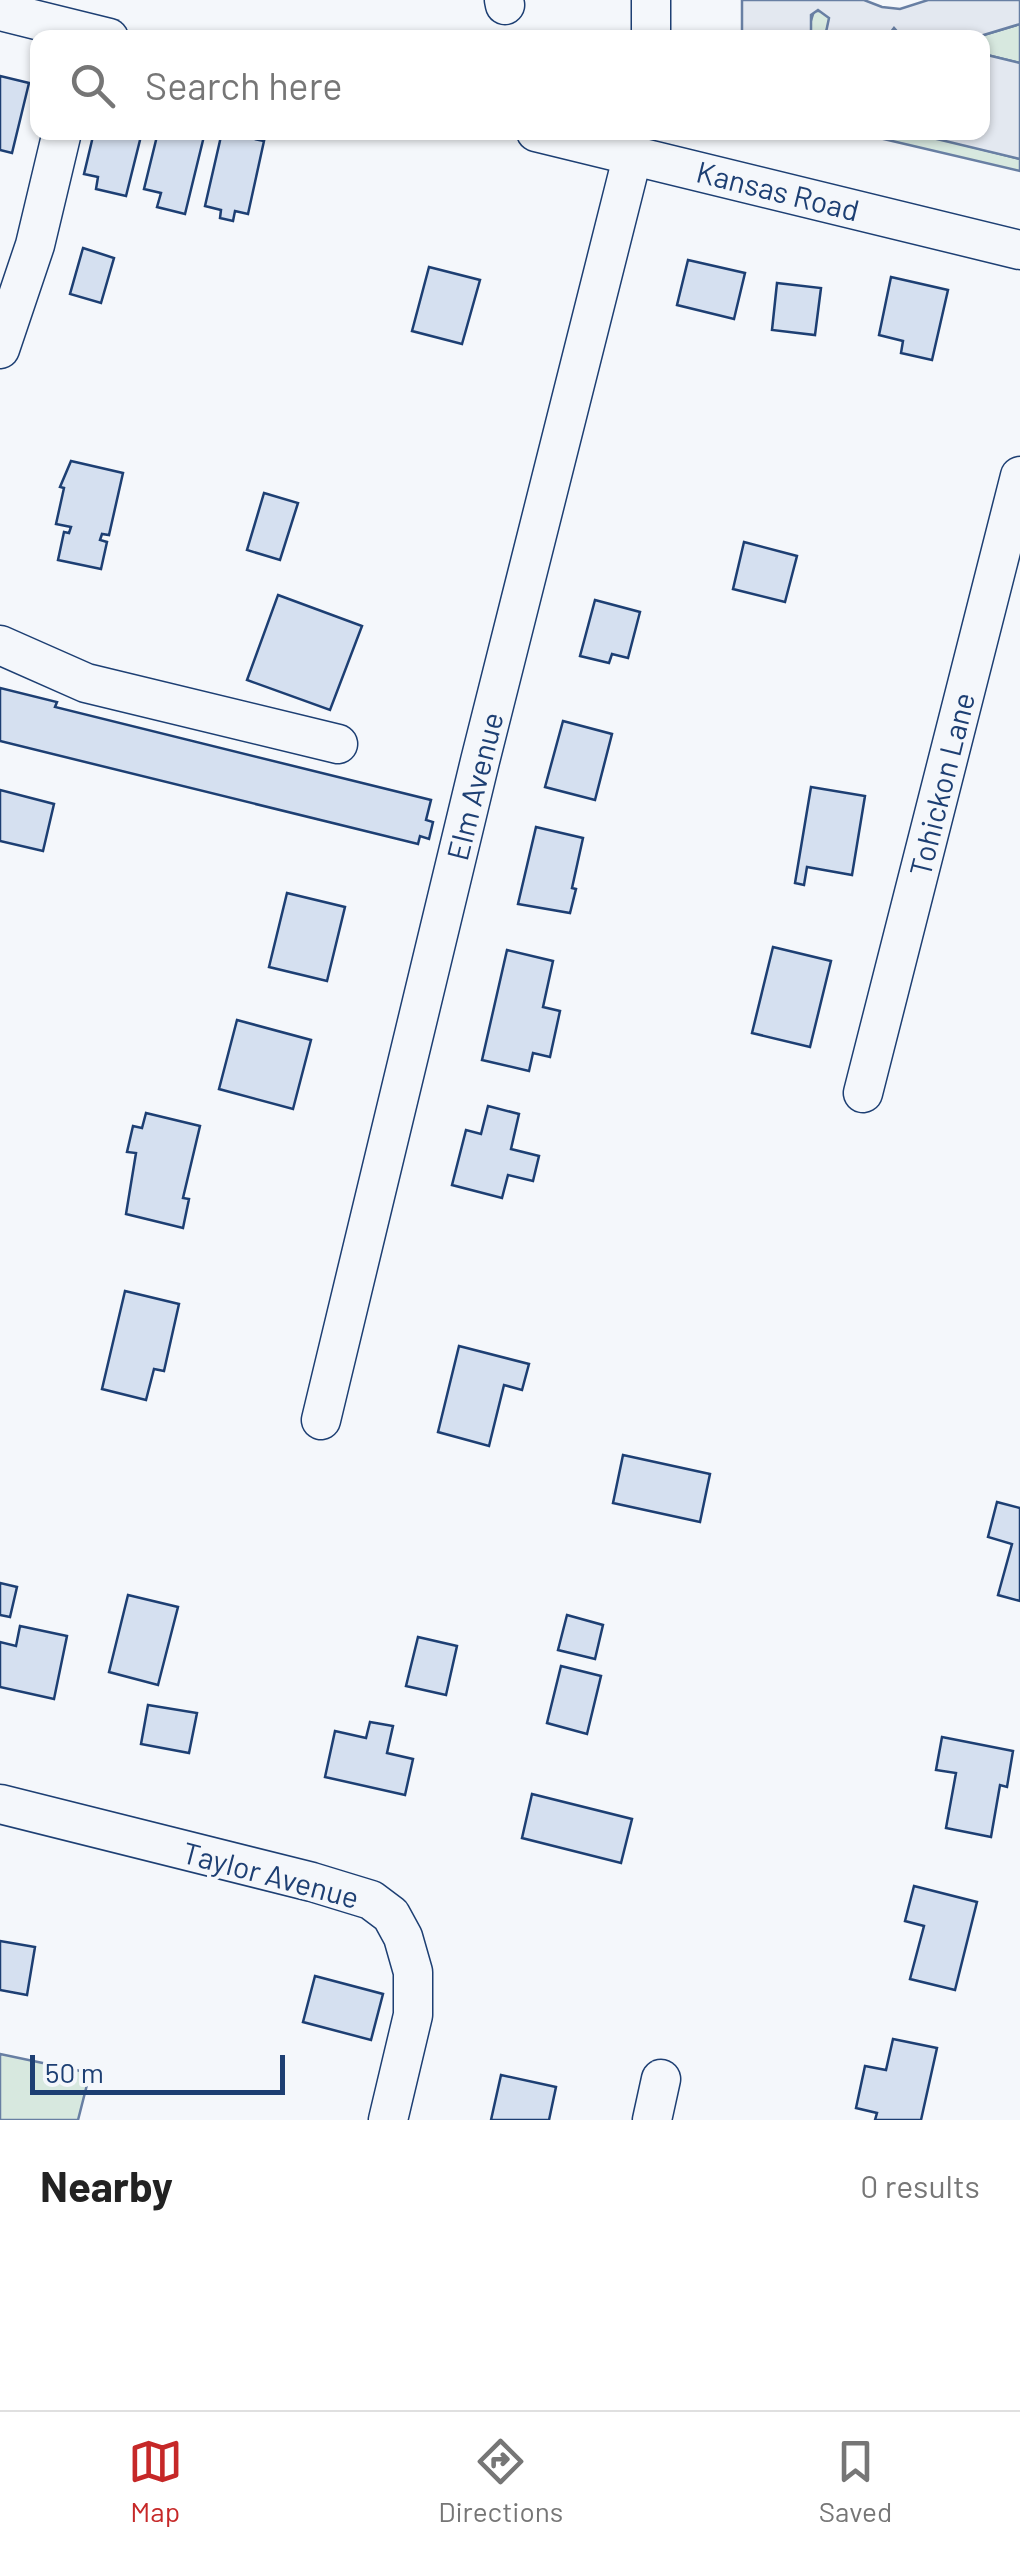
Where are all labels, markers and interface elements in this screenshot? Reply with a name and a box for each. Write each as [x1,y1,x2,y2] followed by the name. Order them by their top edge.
[30,30,990,140] search box
[65,58,120,113] icon: search
[145,62,343,108] text: Search here
[693,152,863,228] street label: Kansas Road
[901,688,981,880] street label: Tohickon Lane
[438,708,510,864] street label: Elm Avenue
[179,1833,363,1915] street label: Taylor Avenue
[30,2050,285,2094] scale bar
[45,2055,104,2089] text: 50 m
[40,2160,173,2210] text: Nearby
[860,2166,980,2204] text: 0 results
[128,2434,183,2528] tab: Map
[438,2434,563,2528] tab: Directions
[819,2434,892,2528] tab: Saved

